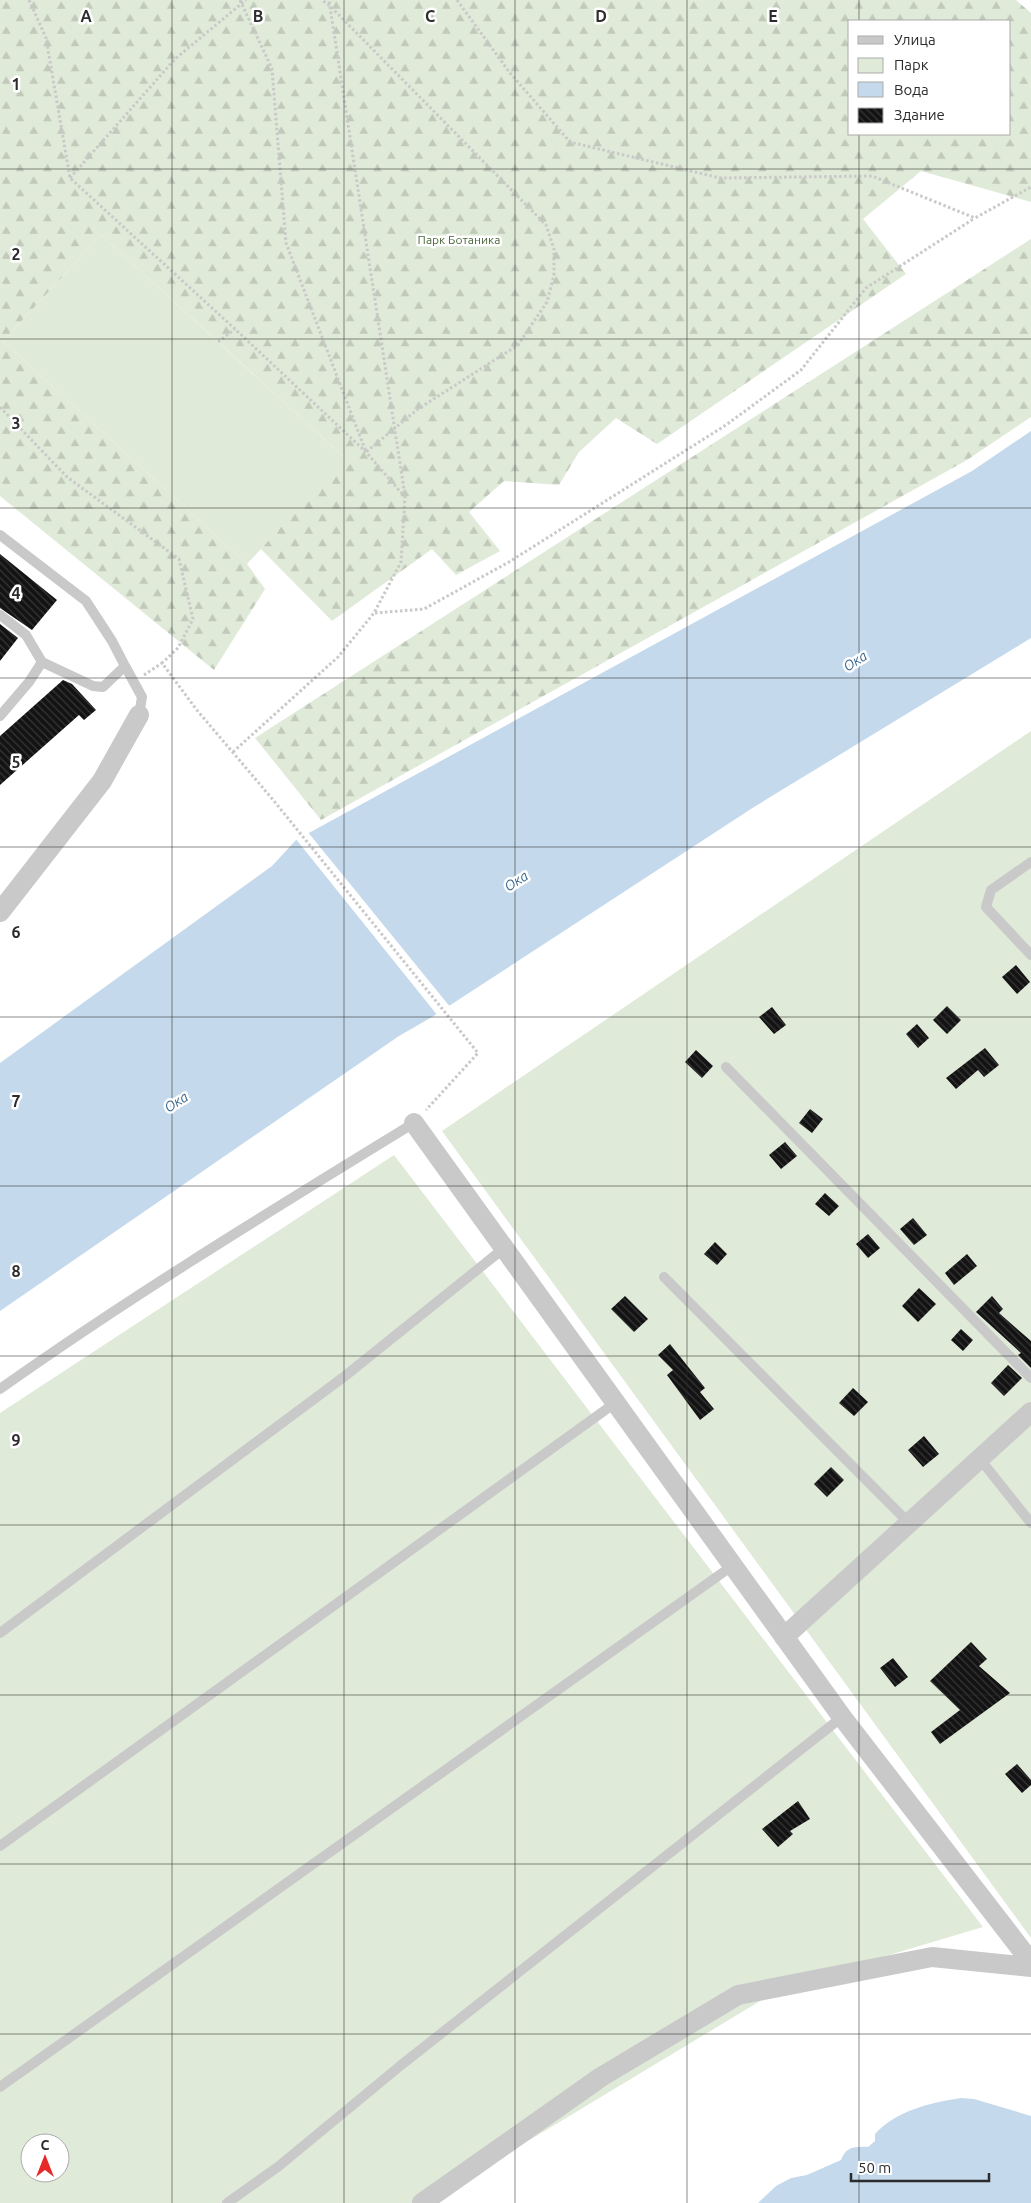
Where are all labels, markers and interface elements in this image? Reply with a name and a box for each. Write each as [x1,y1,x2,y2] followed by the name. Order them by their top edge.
[80,7,92,25] text: A
[253,7,263,25] text: B
[425,7,435,25] text: C
[595,7,607,25] text: D
[768,7,778,25] text: E
[848,20,1011,135] legend
[894,31,936,48] text: Улица
[894,56,929,73] text: Парк
[11,75,21,93] text: 1
[894,81,929,98] text: Вода
[894,106,945,123] text: Здание
[418,233,500,246] park label: Парк Ботаника
[11,245,21,263] text: 2
[11,414,21,432] text: 3
[11,584,21,602] text: 4
[840,647,870,675] water label: Ока
[11,753,21,771] text: 5
[501,867,531,895] water label: Ока
[11,923,21,941] text: 6
[161,1088,191,1116] water label: Ока
[11,1092,21,1110] text: 7
[11,1262,21,1280] text: 8
[11,1431,21,1449] text: 9
[20,2133,70,2183] north arrow
[41,2137,50,2153] text: С
[851,2150,988,2182] scale bar
[858,2159,891,2176] text: 50 m

